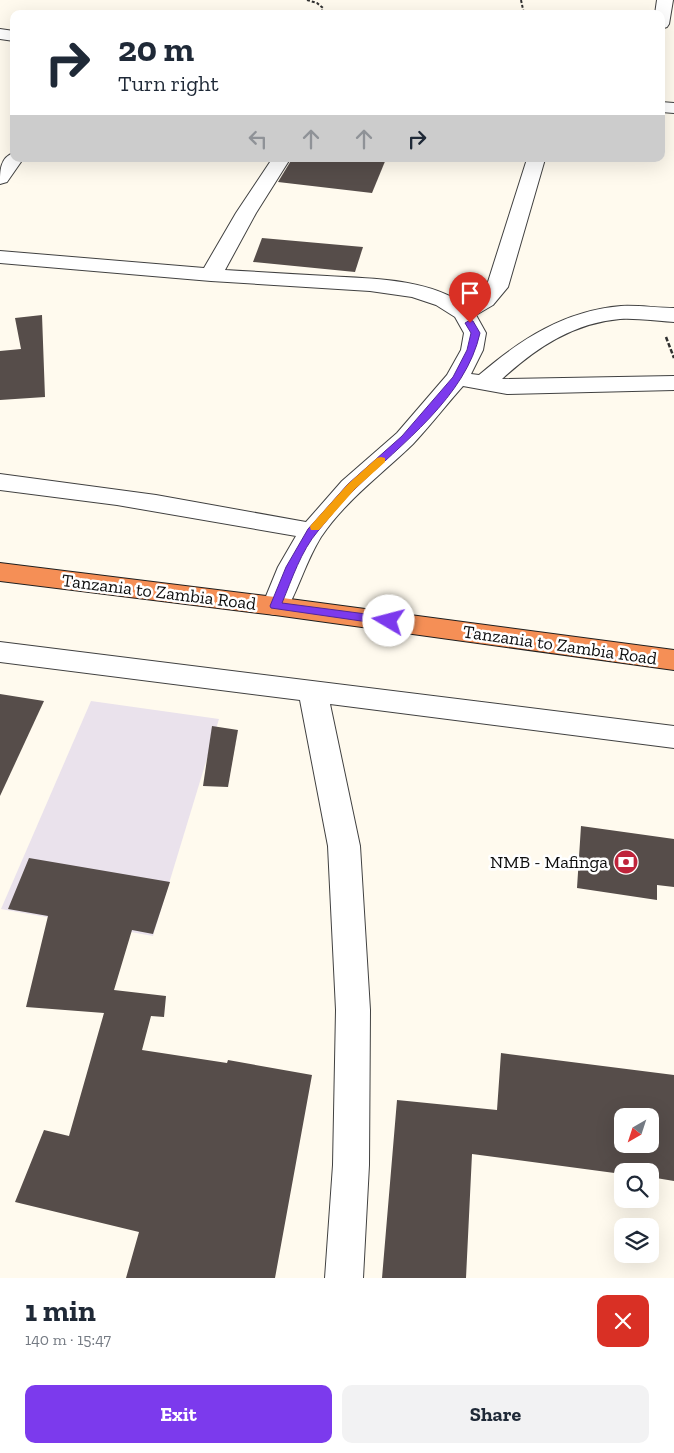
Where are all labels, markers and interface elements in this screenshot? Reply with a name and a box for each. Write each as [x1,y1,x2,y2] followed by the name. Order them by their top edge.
[118,28,194,70] text: 20 m
[35,30,100,95] icon: right
[118,70,219,97] text: Turn right
[244,125,272,153] icon: left
[297,125,325,153] icon: ahead
[350,125,378,153] icon: ahead
[403,125,431,153] icon: right
[449,272,491,323] pin
[456,279,484,307] icon: arrive
[61,569,258,615] street label: Tanzania to Zambia Road
[362,594,414,646] position arrow
[462,620,658,670] street label: Tanzania to Zambia Road
[613,849,639,875] bank icon: NMB - Mafinga
[490,851,608,873] place label: NMB - Mafinga
[614,1108,659,1152] north arrow
[614,1108,659,1263] map controls
[614,1163,659,1208] button: search
[614,1218,659,1263] button: layers
[25,1293,96,1329] text: 1 min
[597,1295,649,1347] button: close
[25,1330,111,1349] text: 140 m · 15:47
[25,1385,332,1443] button: Exit
[342,1385,649,1443] button: Share

